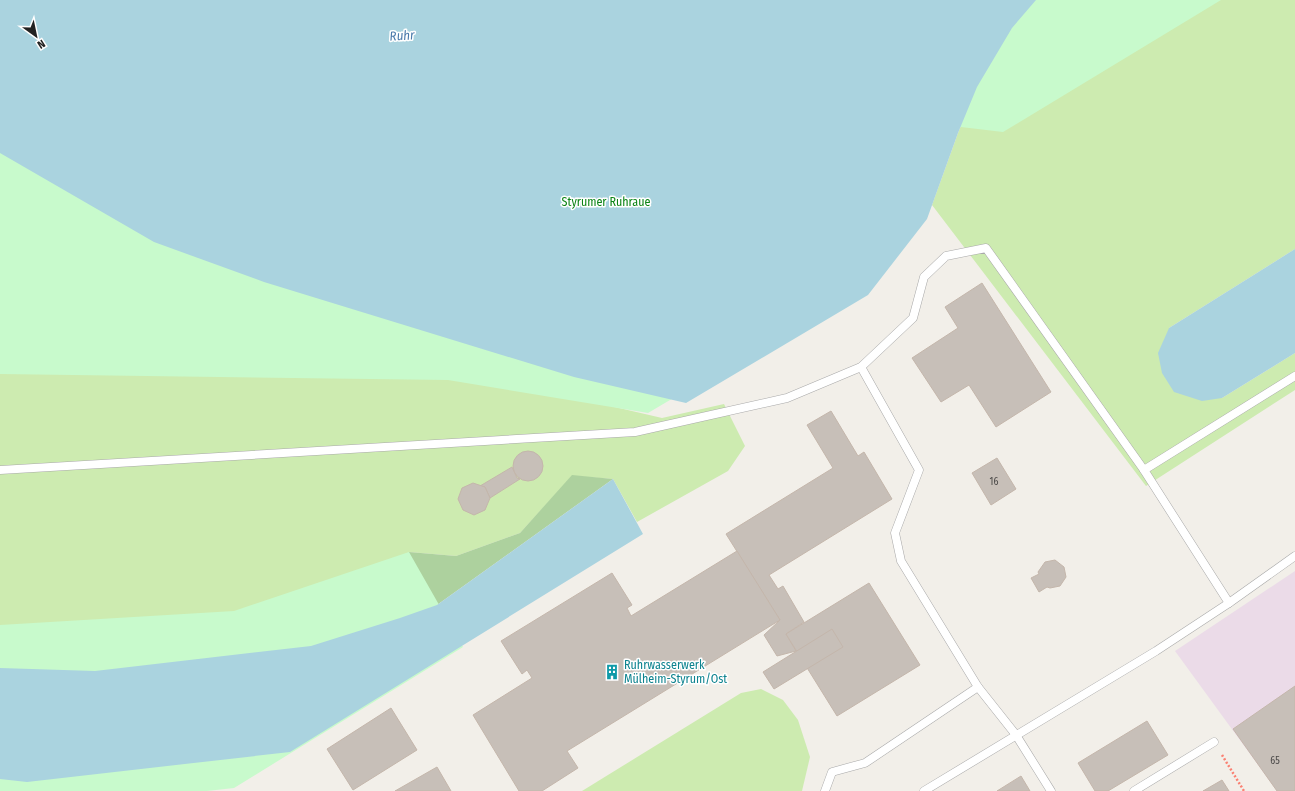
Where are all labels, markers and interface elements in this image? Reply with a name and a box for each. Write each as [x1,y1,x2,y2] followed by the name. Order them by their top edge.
[16,16,56,56] north arrow
[389,27,416,44] water label: Ruhr
[35,37,47,51] text: N
[562,195,650,209] park label: Styrumer Ruhraue
[990,476,998,488] house number: 16
[624,658,727,686] place label: Ruhrwasserwerk Mülheim-Styrum/Ost
[603,663,621,681] building icon: Ruhrwasserwerk Mülheim-Styrum/Ost
[1270,755,1280,767] house number: 65

